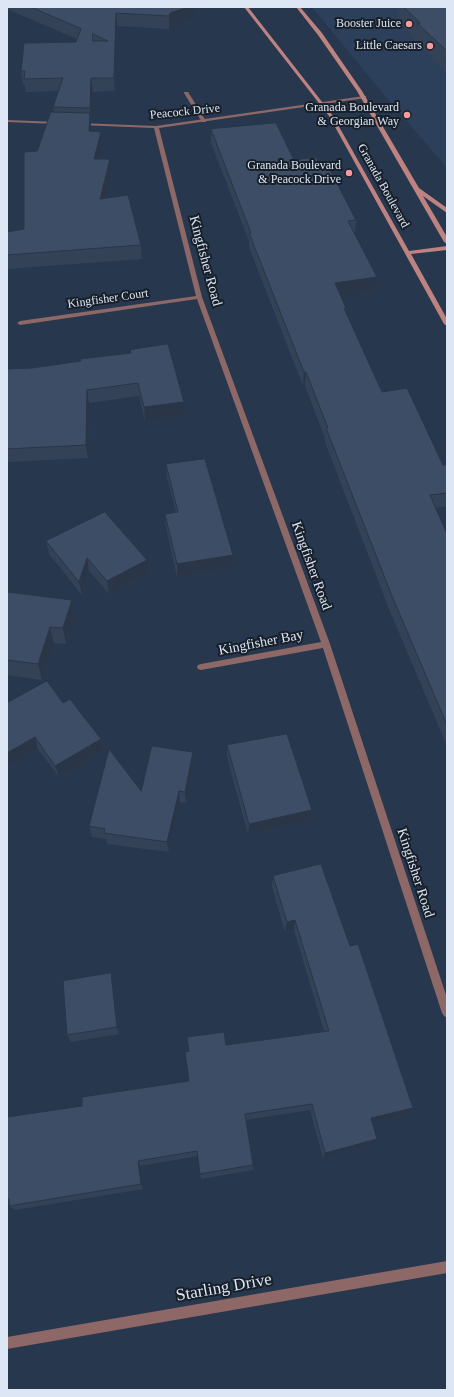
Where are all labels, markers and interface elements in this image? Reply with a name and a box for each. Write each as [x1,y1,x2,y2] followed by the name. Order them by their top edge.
[336,17,401,31] place label: Booster Juice
[404,19,414,29] marker: Booster Juice
[356,39,422,53] place label: Little Caesars
[425,41,435,51] marker: Little Caesars
[149,101,221,123] street label: Peacock Drive
[305,101,399,129] place label: Granada Boulevard & Georgian Way
[402,110,412,120] marker: Granada Boulevard & Georgian Way
[354,142,412,230] street label: Granada Boulevard
[247,159,341,187] place label: Granada Boulevard & Peacock Drive
[344,168,354,178] marker: Granada Boulevard & Peacock Drive
[185,214,225,308] street label: Kingfisher Road
[67,286,149,312] street label: Kingfisher Court
[287,519,335,613] street label: Kingfisher Road
[217,627,305,659] street label: Kingfisher Bay
[393,826,437,920] street label: Kingfisher Road
[175,1270,273,1306] street label: Starling Drive

